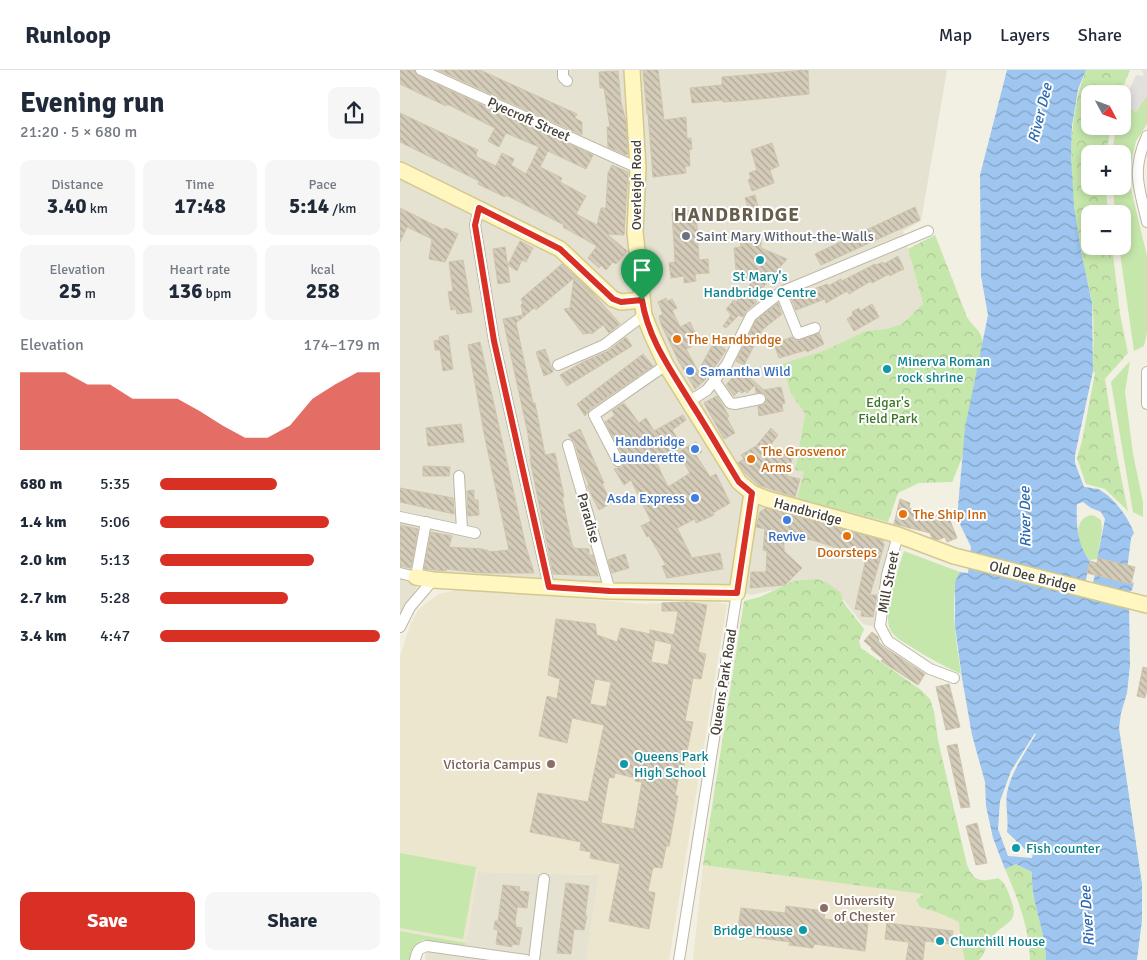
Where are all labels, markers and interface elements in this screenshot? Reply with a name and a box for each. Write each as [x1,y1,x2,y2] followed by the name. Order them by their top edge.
[25,20,111,50] text: Runloop
[939,24,972,46] text: Map
[1000,24,1050,46] text: Layers
[1078,24,1122,46] text: Share
[1024,80,1056,145] water label: River Dee
[1081,85,1131,135] north arrow
[1081,85,1131,255] map controls
[20,86,165,120] text: Evening run
[328,87,380,139] button: share
[485,94,573,145] street label: Pyecroft Street
[20,122,137,142] text: 21:20 · 5 × 680 m
[628,140,645,230] street label: Overleigh Road
[1081,145,1131,195] button: +
[51,176,103,193] text: Distance
[186,176,214,193] text: Time
[309,176,337,193] text: Pace
[47,193,87,219] text: 3.40
[174,193,226,219] text: 17:48
[289,193,329,219] text: 5:14
[87,200,108,217] text: km
[329,200,356,217] text: /km
[674,203,800,227] district label: HANDBRIDGE
[1081,205,1131,255] button: −
[696,228,874,245] place label: Saint Mary Without-the-Walls
[680,230,692,242] marker: Saint Mary Without-the-Walls
[621,249,663,300] pin
[754,254,766,266] marker: St Mary's Handbridge Centre
[628,256,656,284] icon: arrive
[49,261,105,278] text: Elevation
[170,261,230,278] text: Heart rate
[310,261,335,278] text: kcal
[704,268,816,301] place label: St Mary's Handbridge Centre
[59,278,82,304] text: 25
[168,278,202,304] text: 136
[306,278,340,304] text: 258
[82,285,96,302] text: m
[202,285,232,302] text: bpm
[687,331,782,348] place label: The Handbridge
[671,333,683,345] marker: The Handbridge
[20,335,84,355] text: Elevation
[303,335,380,355] text: 174–179 m
[897,353,990,386] place label: Minerva Roman rock shrine
[700,363,791,380] place label: Samantha Wild
[881,363,893,375] marker: Minerva Roman rock shrine
[684,365,696,377] marker: Samantha Wild
[858,394,918,427] park label: Edgar's Field Park
[612,433,685,466] place label: Handbridge Launderette
[689,443,701,455] marker: Handbridge Launderette
[761,443,847,476] place label: The Grosvenor Arms
[745,453,757,465] marker: The Grosvenor Arms
[20,474,62,494] text: 680 m
[100,474,130,494] text: 5:35
[1015,485,1035,547] water label: River Dee
[607,490,685,507] place label: Asda Express
[573,491,604,545] street label: Paradise
[689,492,701,504] marker: Asda Express
[772,494,844,529] street label: Handbridge
[913,506,987,523] place label: The Ship Inn
[897,508,909,520] marker: The Ship Inn
[20,512,67,532] text: 1.4 km
[100,512,130,532] text: 5:06
[781,514,793,526] marker: Revive
[768,528,806,545] place label: Revive
[841,530,853,542] marker: Doorsteps
[817,544,877,561] place label: Doorsteps
[20,550,67,570] text: 2.0 km
[100,550,130,570] text: 5:13
[874,550,903,615] street label: Mill Street
[988,557,1078,596] street label: Old Dee Bridge
[20,588,67,608] text: 2.7 km
[100,588,130,608] text: 5:28
[20,626,67,646] text: 3.4 km
[100,626,130,646] text: 4:47
[707,628,740,737] street label: Queens Park Road
[634,748,709,781] place label: Queens Park High School
[443,756,541,773] place label: Victoria Campus
[545,758,557,770] marker: Victoria Campus
[618,758,630,770] marker: Queens Park High School
[1026,840,1101,857] place label: Fish counter
[1010,842,1022,854] marker: Fish counter
[1076,884,1098,947] water label: River Dee
[20,892,195,950] button: Save
[205,892,380,950] button: Share
[834,892,896,925] place label: University of Chester
[818,902,830,914] marker: University of Chester
[713,922,793,939] place label: Bridge House
[797,924,809,936] marker: Bridge House
[950,933,1045,950] place label: Churchill House
[934,935,946,947] marker: Churchill House

